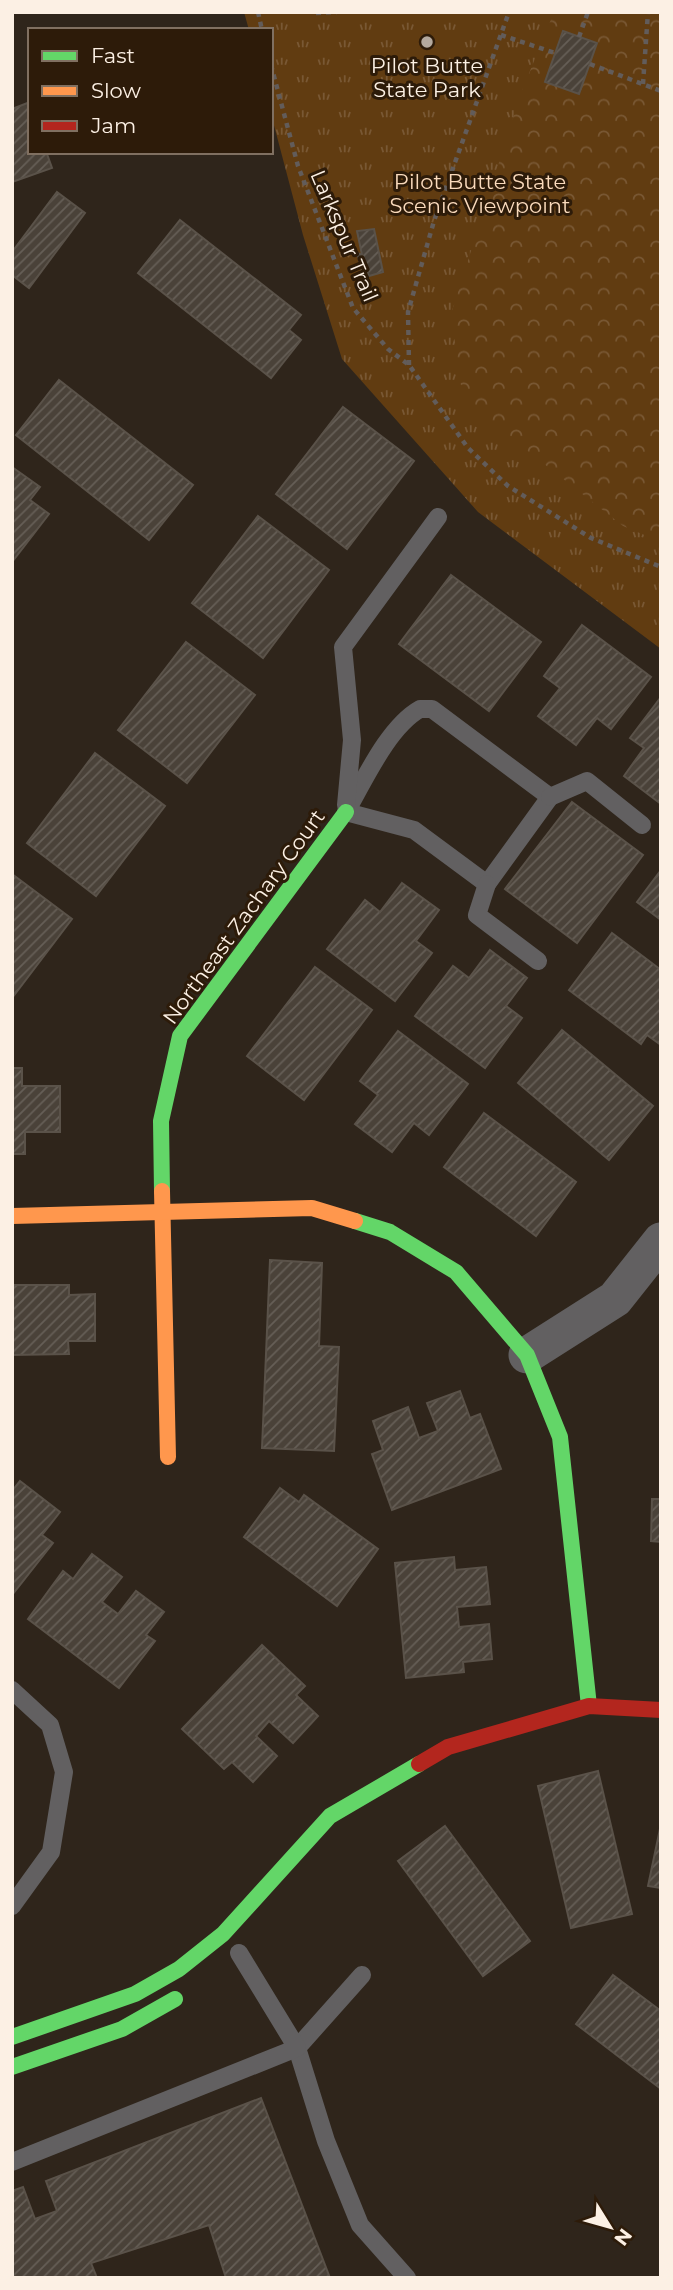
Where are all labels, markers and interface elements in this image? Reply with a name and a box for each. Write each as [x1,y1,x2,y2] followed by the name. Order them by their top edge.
[28,28,273,154] legend
[419,34,435,50] marker: Pilot Butte State Park
[91,43,135,68] text: Fast
[371,53,483,102] place label: Pilot Butte State Park
[91,78,141,103] text: Slow
[90,113,136,138] text: Jam
[305,166,383,305] street label: Larkspur Trail
[389,169,571,218] park label: Pilot Butte State Scenic Viewpoint
[157,805,330,1029] street label: Northeast Zachary Court
[575,2192,645,2262] north arrow
[609,2224,637,2250] text: N

